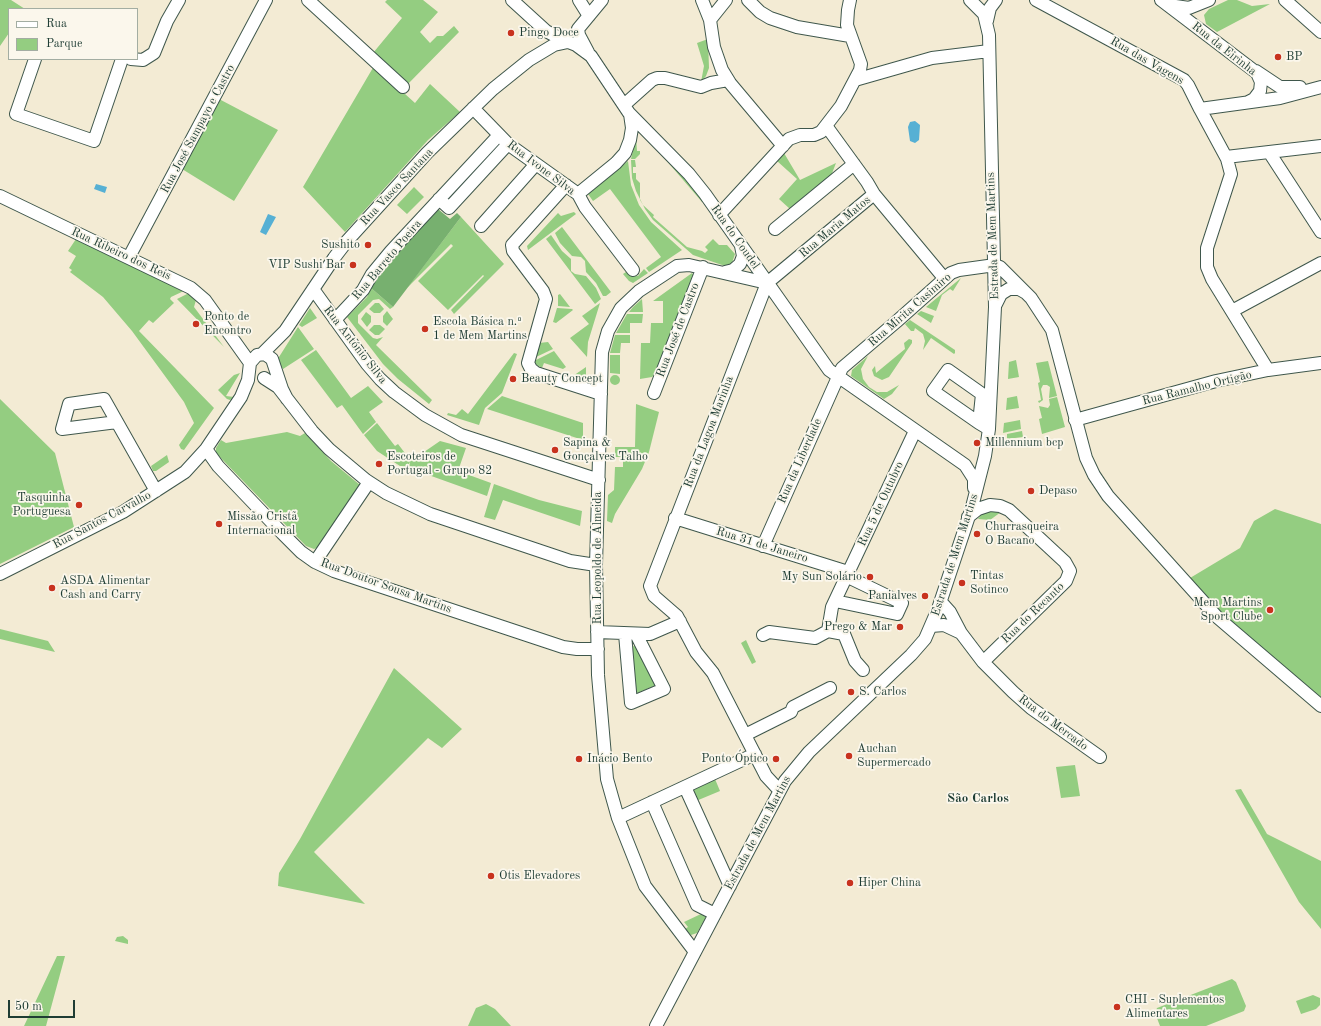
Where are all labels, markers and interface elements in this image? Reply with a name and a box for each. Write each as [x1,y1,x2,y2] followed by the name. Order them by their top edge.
[8,8,138,60] legend
[46,18,67,30] text: Rua
[1189,19,1259,79] street label: Rua da Eirinha
[519,26,579,40] place label: Pingo Doce
[506,28,516,38] marker: Pingo Doce
[1107,34,1187,88] street label: Rua das Vagens
[46,38,82,50] text: Parque
[1286,50,1302,64] place label: BP
[1273,52,1283,62] marker: BP
[158,62,238,196] street label: Rua José Sampayo e Castro
[504,138,578,198] street label: Rua Ivone Silva
[357,145,437,229] street label: Rua Vasco Santana
[984,172,1002,300] street label: Estrada de Mem Martins
[796,193,874,261] street label: Rua Maria Matos
[708,202,762,272] street label: Rua do Coudel
[349,217,425,303] street label: Rua Barreto Poeira
[69,225,173,283] street label: Rua Ribeiro dos Reis
[321,238,360,252] place label: Sushito
[363,240,373,250] marker: Sushito
[268,258,345,272] place label: VIP Sushi Bar
[348,260,358,270] marker: VIP Sushi Bar
[866,270,954,350] street label: Rua Mirita Casimiro
[653,281,703,379] street label: Rua José de Castro
[320,303,390,387] street label: Rua António Silva
[204,310,251,338] place label: Ponto de Encontro
[433,315,527,343] place label: Escola Básica n.º 1 de Mem Martins
[191,319,201,329] marker: Ponto de Encontro
[420,324,430,334] marker: Escola Básica n.º 1 de Mem Martins
[1141,367,1253,409] street label: Rua Ramalho Ortigão
[521,372,603,386] place label: Beauty Concept
[508,374,518,384] marker: Beauty Concept
[681,374,737,490] street label: Rua da Lagoa Marinha
[775,416,825,506] street label: Rua da Liberdade
[563,436,648,464] place label: Sapina & Gonçalves Talho
[985,436,1063,450] place label: Millennium bcp
[972,438,982,448] marker: Millennium bcp
[550,445,560,455] marker: Sapina & Gonçalves Talho
[387,450,492,478] place label: Escoteiros de Portugal - Grupo 82
[374,459,384,469] marker: Escoteiros de Portugal - Grupo 82
[855,459,907,549] street label: Rua 5 de Outubro
[1039,484,1077,498] place label: Depaso
[1026,486,1036,496] marker: Depaso
[50,488,154,552] street label: Rua Santos Carvalho
[12,491,71,519] place label: Tasquinha Portuguesa
[591,492,605,624] street label: Rua Leopoldo de Almeida
[928,492,982,618] street label: Estrada de Mem Martins
[74,500,84,510] marker: Tasquinha Portuguesa
[227,510,297,538] place label: Missão Cristã Internacional
[214,519,224,529] marker: Missão Cristã Internacional
[985,520,1059,548] place label: Churrasqueira O Bacano
[714,524,810,566] street label: Rua 31 de Janeiro
[972,529,982,539] marker: Churrasqueira O Bacano
[318,556,454,616] street label: Rua Doutor Sousa Martins
[970,569,1008,597] place label: Tintas Sotinco
[782,570,862,584] place label: My Sun Solário
[865,572,875,582] marker: My Sun Solário
[60,574,150,602] place label: ASDA Alimentar Cash and Carry
[957,578,967,588] marker: Tintas Sotinco
[999,579,1067,647] street label: Rua do Recanto
[47,583,57,593] marker: ASDA Alimentar Cash and Carry
[868,589,917,603] place label: Panialves
[920,591,930,601] marker: Panialves
[1194,596,1262,624] place label: Mem Martins Sport Clube
[1265,605,1275,615] marker: Mem Martins Sport Clube
[824,620,892,634] place label: Prego & Mar
[895,622,905,632] marker: Prego & Mar
[859,685,906,699] place label: S. Carlos
[846,687,856,697] marker: S. Carlos
[1015,692,1091,754] street label: Rua do Mercado
[857,742,931,770] place label: Auchan Supermercado
[844,751,854,761] marker: Auchan Supermercado
[587,752,652,766] place label: Inácio Bento
[701,752,768,766] place label: Ponto Óptico
[574,754,584,764] marker: Inácio Bento
[771,754,781,764] marker: Ponto Óptico
[722,773,794,893] street label: Estrada de Mem Martins
[947,791,1009,807] district label: São Carlos
[499,869,580,883] place label: Otis Elevadores
[486,871,496,881] marker: Otis Elevadores
[858,876,921,890] place label: Hiper China
[845,878,855,888] marker: Hiper China
[10,992,77,1018] scale bar
[1125,993,1224,1021] place label: CHI - Suplementos Alimentares
[15,1001,42,1013] text: 50 m
[1112,1002,1122,1012] marker: CHI - Suplementos Alimentares

